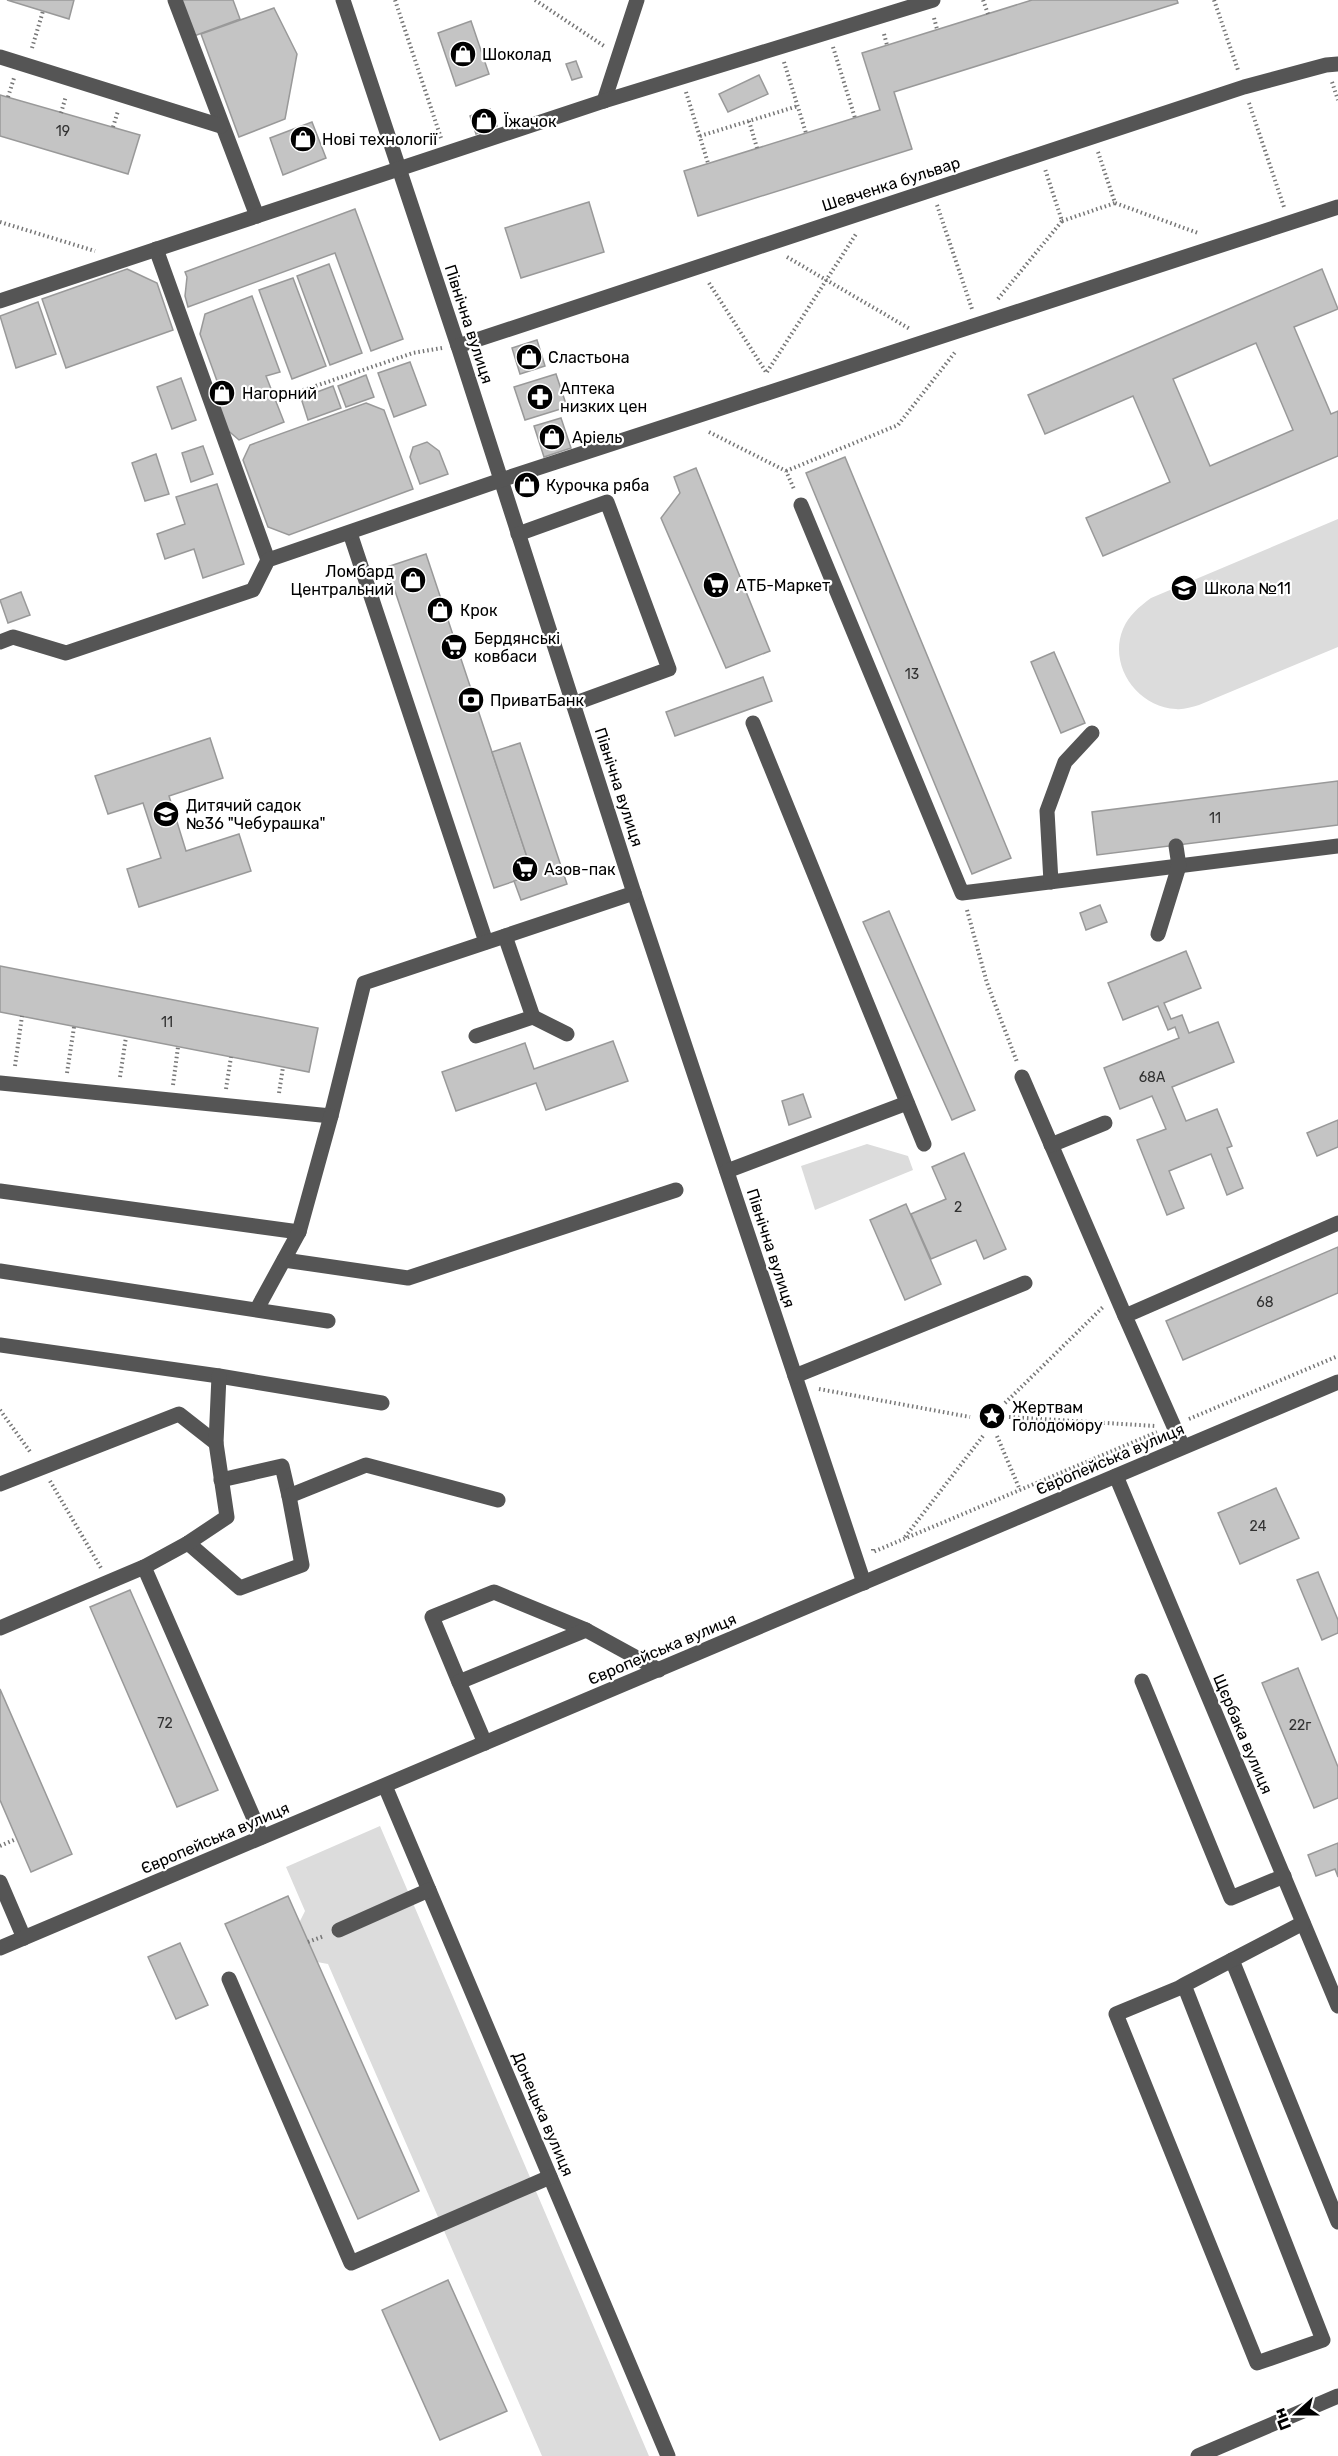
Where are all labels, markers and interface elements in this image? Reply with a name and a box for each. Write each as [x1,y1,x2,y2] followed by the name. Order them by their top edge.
[448,39,478,69] shop icon: Шоколад
[482,45,552,64] place label: Шоколад
[469,106,499,136] shop icon: Їжачок
[504,112,557,131] place label: Їжачок
[56,123,70,140] house number: 19
[288,124,318,154] shop icon: Нові технології
[322,130,438,149] place label: Нові технології
[819,153,963,215] street label: Шевченка бульвар
[441,262,497,386] street label: Північна вулиця
[514,342,544,372] shop icon: Сластьона
[548,348,630,367] place label: Сластьона
[207,378,237,408] shop icon: Нагорний
[560,379,647,416] place label: Аптека низких цен
[525,382,555,412] pharmacy icon: Аптека низких цен
[242,384,317,403] place label: Нагорний
[537,422,567,452] shop icon: Аріель
[572,428,622,447] place label: Аріель
[512,470,542,500] shop icon: Курочка ряба
[546,476,649,495] place label: Курочка ряба
[291,562,394,599] place label: Ломбард Центральний
[398,565,428,595] shop icon: Ломбард Центральний
[701,570,731,600] supermarket icon: АТБ-Маркет
[1169,573,1199,603] school or university icon: Школа №11
[736,576,830,595] place label: АТБ-Маркет
[1204,579,1291,598] place label: Школа №11
[425,595,455,625] shop icon: Крок
[460,601,498,620] place label: Крок
[474,629,560,666] place label: Бердянські ковбаси
[439,632,469,662] supermarket icon: Бердянські ковбаси
[905,666,919,683] house number: 13
[456,685,486,715] bank icon: ПриватБанк
[490,691,585,710] place label: ПриватБанк
[591,725,647,849] street label: Північна вулиця
[186,796,326,833] place label: Дитячий садок №36 "Чебурашка"
[151,799,181,829] school or university icon: Дитячий садок №36 "Чебурашка"
[1209,810,1221,827] house number: 11
[510,854,540,884] supermarket icon: Азов-пак
[544,860,616,879] place label: Азов-пак
[161,1014,173,1031] house number: 11
[1139,1069,1166,1086] house number: 68А
[743,1186,799,1310] street label: Північна вулиця
[954,1199,962,1216] house number: 2
[1256,1294,1274,1311] house number: 68
[1012,1398,1103,1435] place label: Жертвам Голодомору
[977,1401,1007,1431] place icon: Жертвам Голодомору
[1033,1419,1187,1499] street label: Європейська вулиця
[1250,1518,1267,1535] house number: 24
[585,1609,739,1689] street label: Європейська вулиця
[1209,1671,1277,1797] street label: Щєрбака вулиця
[157,1715,173,1732] house number: 72
[1289,1717,1311,1734] house number: 22г
[138,1798,292,1878] street label: Європейська вулиця
[508,2049,578,2179] street label: Донецька вулиця
[1266,2384,1326,2444] north arrow
[1270,2405,1295,2433] text: Пн

